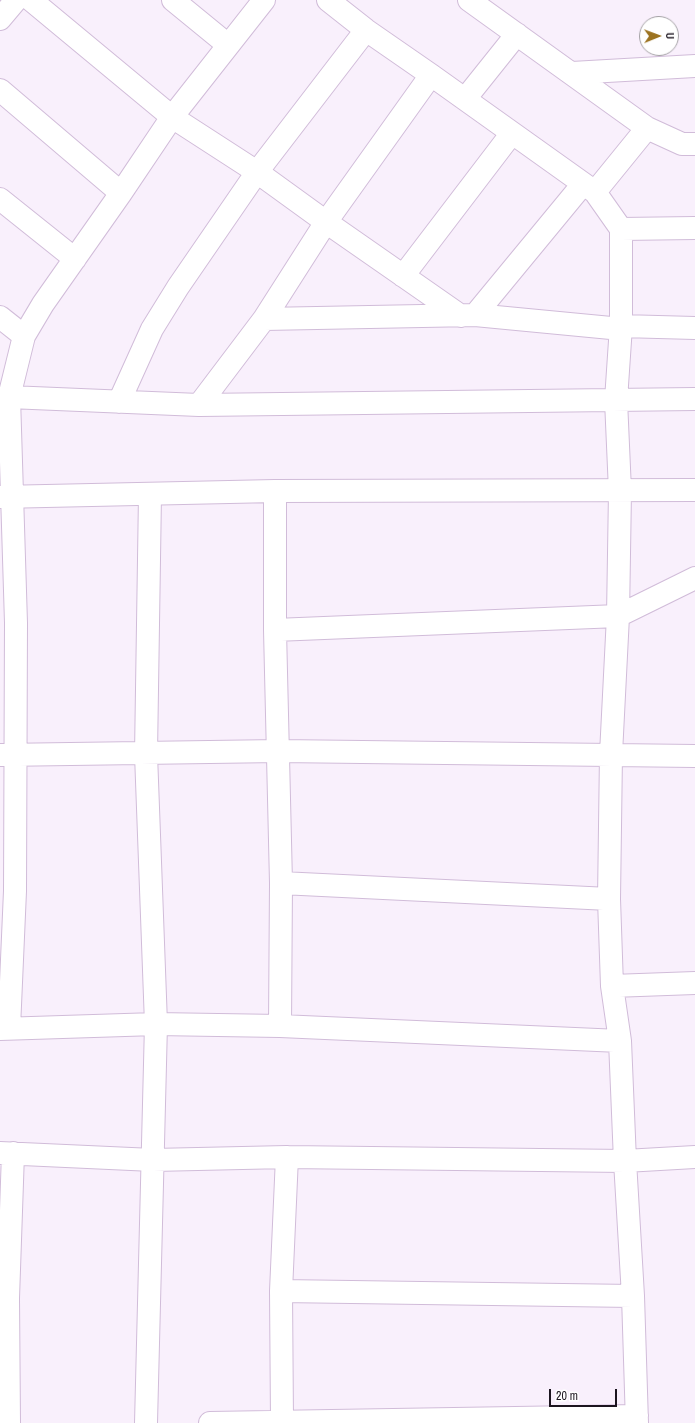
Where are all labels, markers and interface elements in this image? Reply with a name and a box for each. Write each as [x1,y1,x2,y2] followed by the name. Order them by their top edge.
[639,16,679,56] north arrow
[663,32,677,39] text: U
[551,1381,619,1407] scale bar
[556,1388,578,1404] text: 20 m

